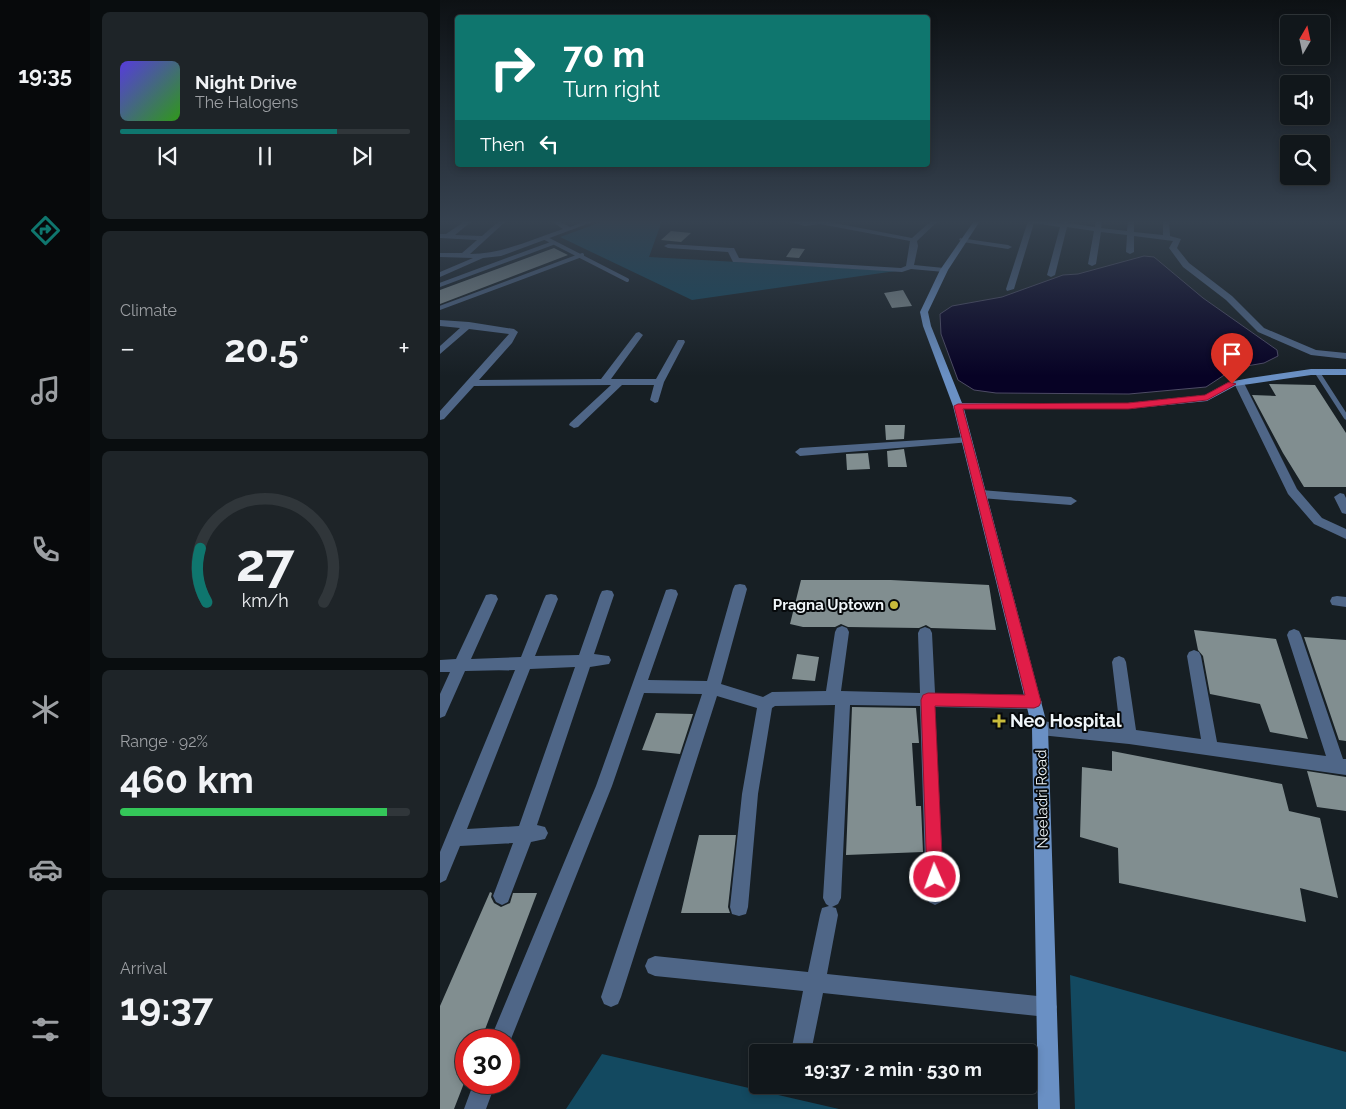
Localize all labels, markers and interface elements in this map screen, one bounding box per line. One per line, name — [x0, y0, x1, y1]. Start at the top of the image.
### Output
north arrow — [1280, 15, 1330, 65]
map controls — [1280, 15, 1330, 185]
text: 70 m — [563, 34, 645, 75]
icon: right — [480, 35, 545, 100]
text: 19:35 — [18, 62, 72, 88]
text: Night Drive — [195, 71, 297, 93]
button: sound — [1280, 75, 1330, 125]
text: Turn right — [563, 76, 660, 102]
text: The Halogens — [195, 93, 298, 112]
icon: left — [535, 130, 563, 158]
text: Then — [480, 133, 525, 155]
button: search — [1280, 135, 1330, 185]
icon: previous — [154, 142, 182, 170]
icon: pause — [251, 142, 279, 170]
icon: next — [348, 142, 376, 170]
icon: directions — [28, 213, 63, 248]
text: Climate — [120, 301, 177, 320]
text: 20.5° — [224, 326, 309, 371]
text: − — [120, 332, 135, 365]
text: + — [398, 332, 410, 365]
pin — [1211, 333, 1253, 384]
icon: arrive — [1218, 340, 1246, 368]
icon: music — [28, 373, 63, 408]
icon: phone — [28, 532, 63, 567]
text: 27 — [236, 532, 295, 593]
text: km/h — [241, 590, 289, 611]
place label: Pragna Uptown — [773, 596, 884, 614]
marker: Pragna Uptown — [888, 599, 900, 611]
icon: climate — [28, 692, 63, 727]
place label: Neo Hospital — [1010, 710, 1122, 731]
marker: Neo Hospital — [992, 714, 1006, 728]
text: Range · 92% — [120, 732, 208, 751]
street label: Neeladri Road — [1032, 749, 1052, 849]
text: 460 km — [120, 757, 254, 802]
position arrow — [908, 850, 960, 902]
icon: car — [28, 852, 63, 887]
text: Arrival — [120, 959, 167, 978]
text: 19:37 — [120, 984, 213, 1029]
icon: filters — [28, 1012, 63, 1047]
speed limit sign: 30 — [455, 1029, 520, 1094]
text: 19:37 · 2 min · 530 m — [804, 1058, 982, 1080]

